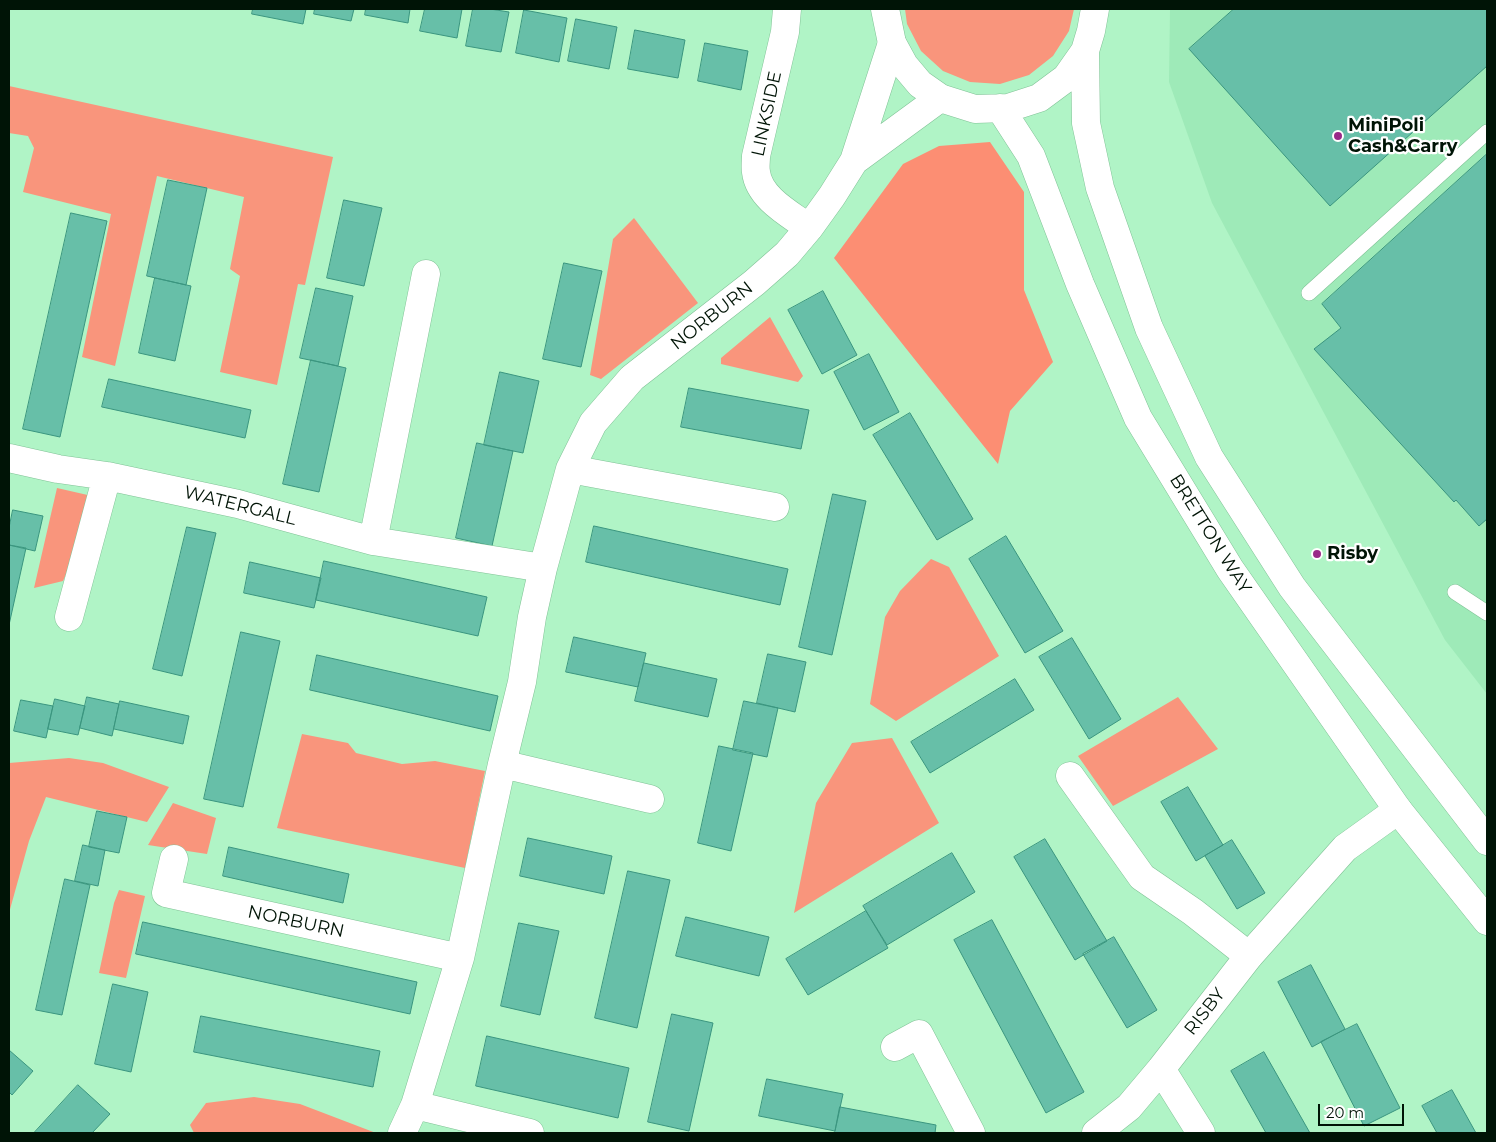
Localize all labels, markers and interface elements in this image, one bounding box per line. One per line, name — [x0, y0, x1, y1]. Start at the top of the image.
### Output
street label: LINKSIDE — [747, 69, 787, 159]
place label: MiniPoli Cash&Carry — [1348, 115, 1457, 158]
marker: MiniPoli Cash&Carry — [1332, 130, 1344, 142]
street label: NORBURN — [667, 277, 757, 355]
street label: BRETTON WAY — [1165, 470, 1255, 598]
street label: WATERGALL — [182, 482, 298, 530]
place label: Risby — [1327, 543, 1378, 565]
marker: Risby — [1311, 548, 1323, 560]
street label: NORBURN — [246, 901, 346, 943]
street label: RISBY — [1180, 984, 1230, 1040]
scale bar — [1321, 1094, 1407, 1126]
text: 20 m — [1326, 1103, 1364, 1122]

